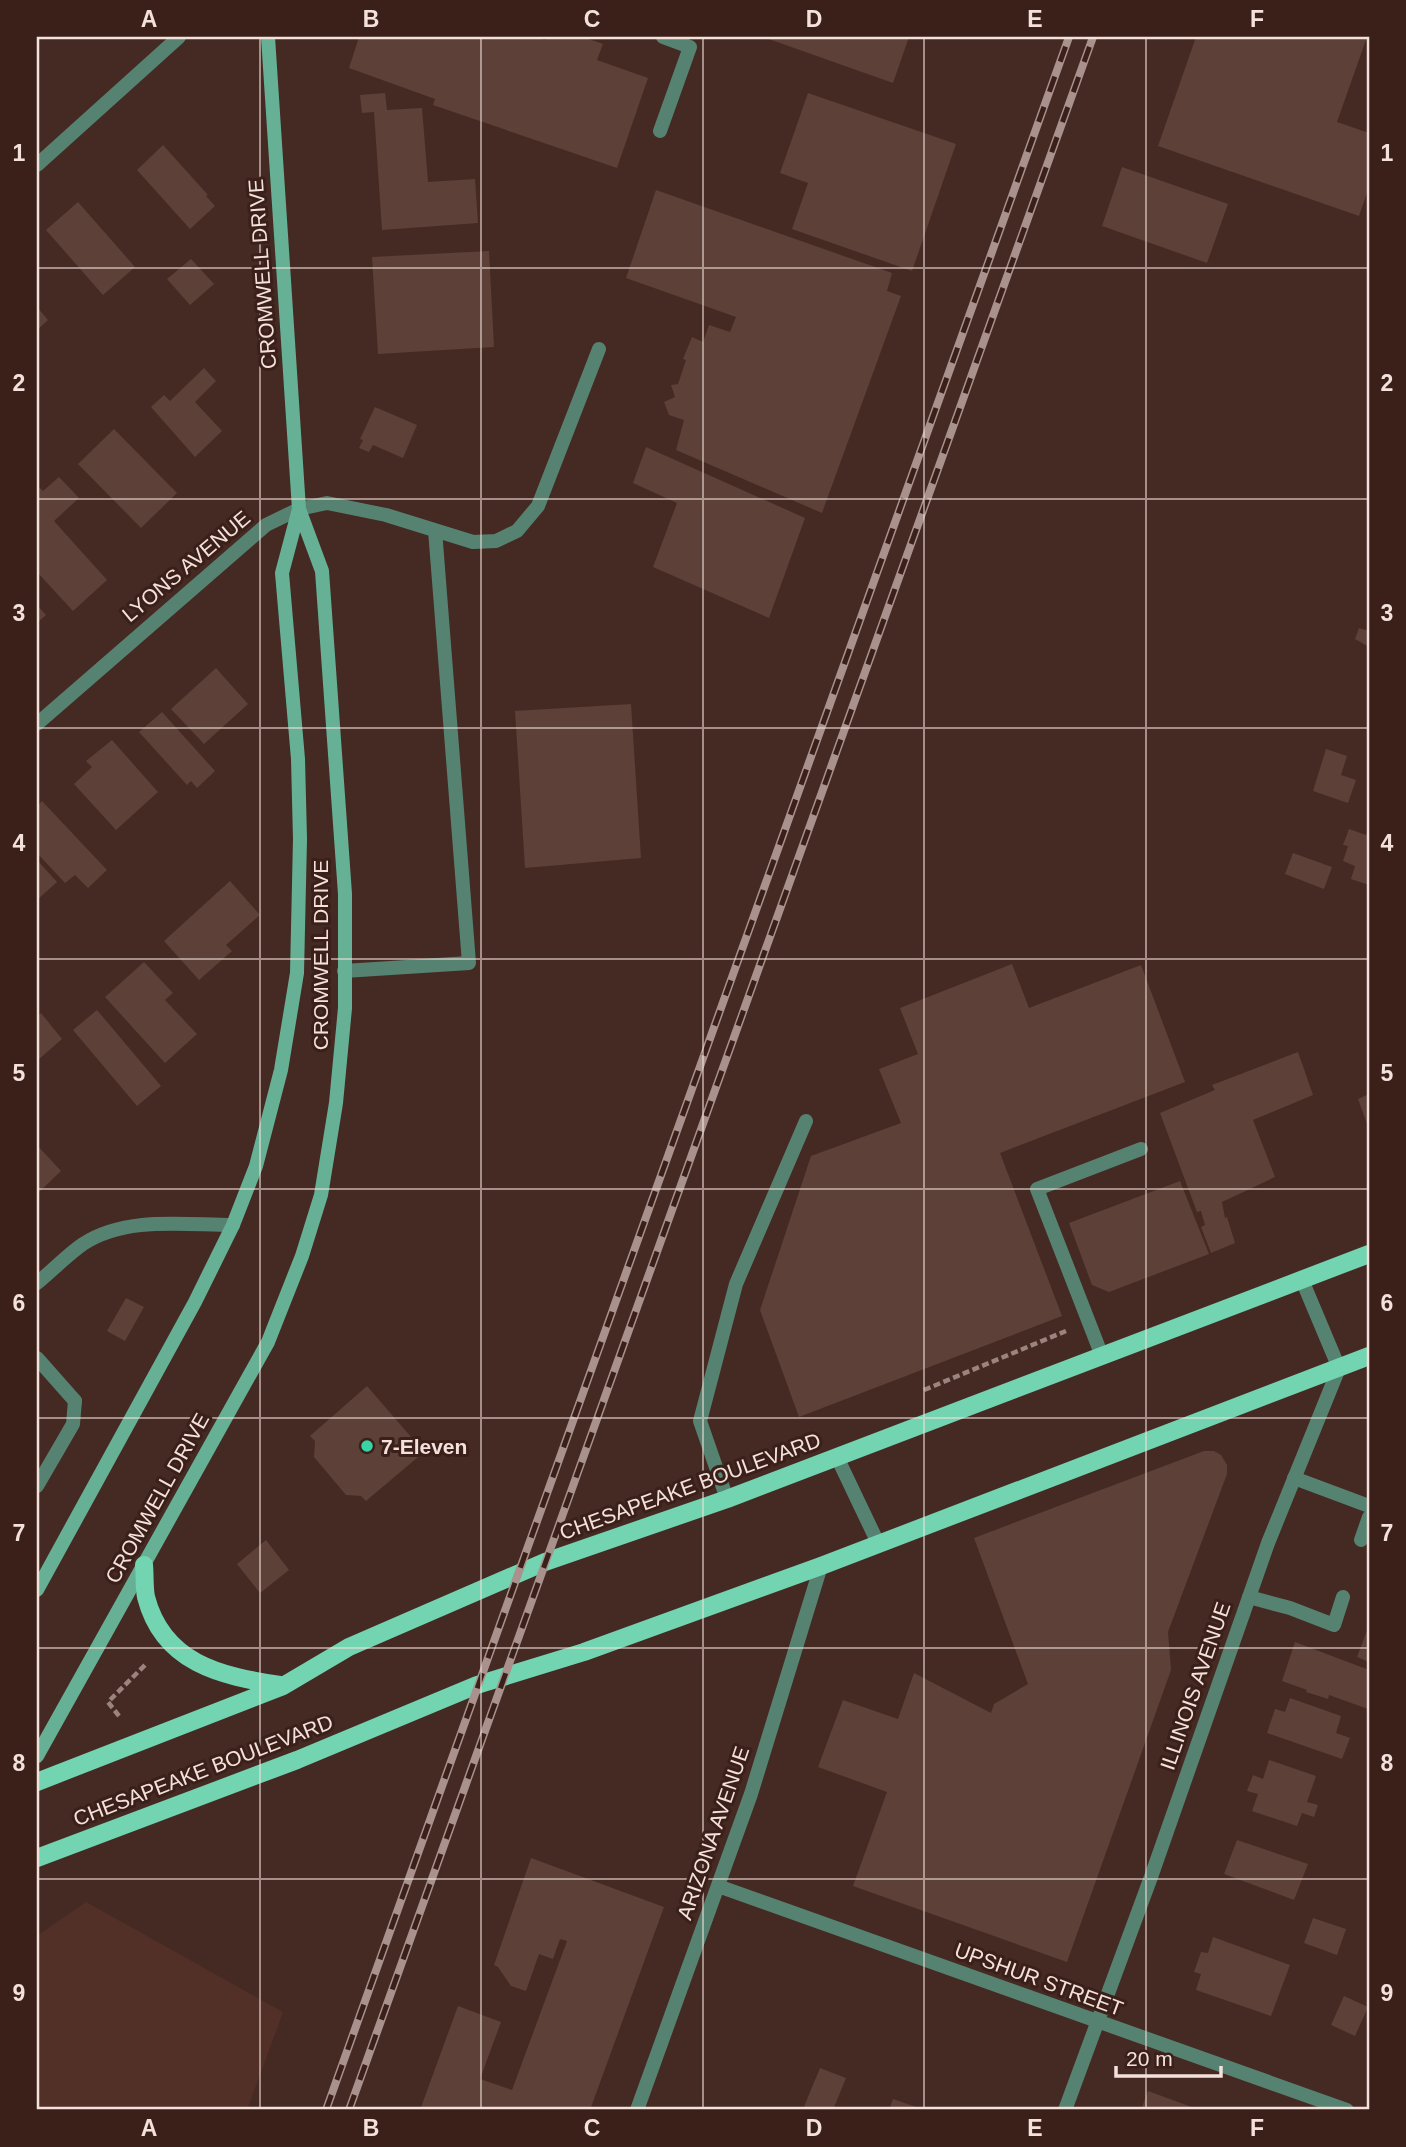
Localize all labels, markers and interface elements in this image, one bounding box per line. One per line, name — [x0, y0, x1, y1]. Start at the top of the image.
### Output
text: A — [141, 6, 157, 32]
text: B — [363, 6, 379, 32]
text: C — [584, 6, 600, 32]
text: D — [806, 6, 822, 32]
text: E — [1027, 6, 1043, 32]
text: F — [1250, 6, 1264, 32]
text: 1 — [13, 140, 26, 166]
text: 1 — [1381, 140, 1394, 166]
street label: CROMWELL DRIVE — [244, 178, 280, 370]
text: 2 — [13, 370, 25, 396]
text: 2 — [1381, 370, 1393, 396]
street label: LYONS AVENUE — [118, 506, 254, 626]
text: 3 — [13, 600, 25, 626]
text: 3 — [1381, 600, 1393, 626]
text: 4 — [13, 830, 26, 856]
text: 4 — [1381, 830, 1394, 856]
street label: CROMWELL DRIVE — [309, 860, 332, 1050]
text: 5 — [13, 1060, 26, 1086]
text: 5 — [1381, 1060, 1394, 1086]
text: 6 — [13, 1290, 25, 1316]
text: 6 — [1381, 1290, 1393, 1316]
street label: CROMWELL DRIVE — [101, 1409, 213, 1587]
street label: CHESAPEAKE BOULEVARD — [556, 1428, 824, 1544]
place label: 7-Eleven — [381, 1435, 467, 1458]
marker: 7-Eleven — [359, 1438, 375, 1454]
text: 7 — [13, 1520, 25, 1546]
text: 7 — [1381, 1520, 1393, 1546]
street label: ILLINOIS AVENUE — [1155, 1599, 1235, 1773]
street label: CHESAPEAKE BOULEVARD — [70, 1710, 336, 1830]
street label: ARIZONA AVENUE — [673, 1743, 753, 1923]
text: 8 — [13, 1750, 26, 1776]
text: 8 — [1381, 1750, 1394, 1776]
street label: UPSHUR STREET — [952, 1938, 1126, 2020]
text: 9 — [13, 1980, 25, 2006]
text: 9 — [1381, 1980, 1393, 2006]
scale bar — [1116, 2035, 1220, 2079]
text: 20 m — [1126, 2047, 1173, 2070]
text: A — [141, 2115, 157, 2141]
text: B — [363, 2115, 379, 2141]
text: C — [584, 2115, 600, 2141]
text: D — [806, 2115, 822, 2141]
text: E — [1027, 2115, 1043, 2141]
text: F — [1250, 2115, 1264, 2141]

